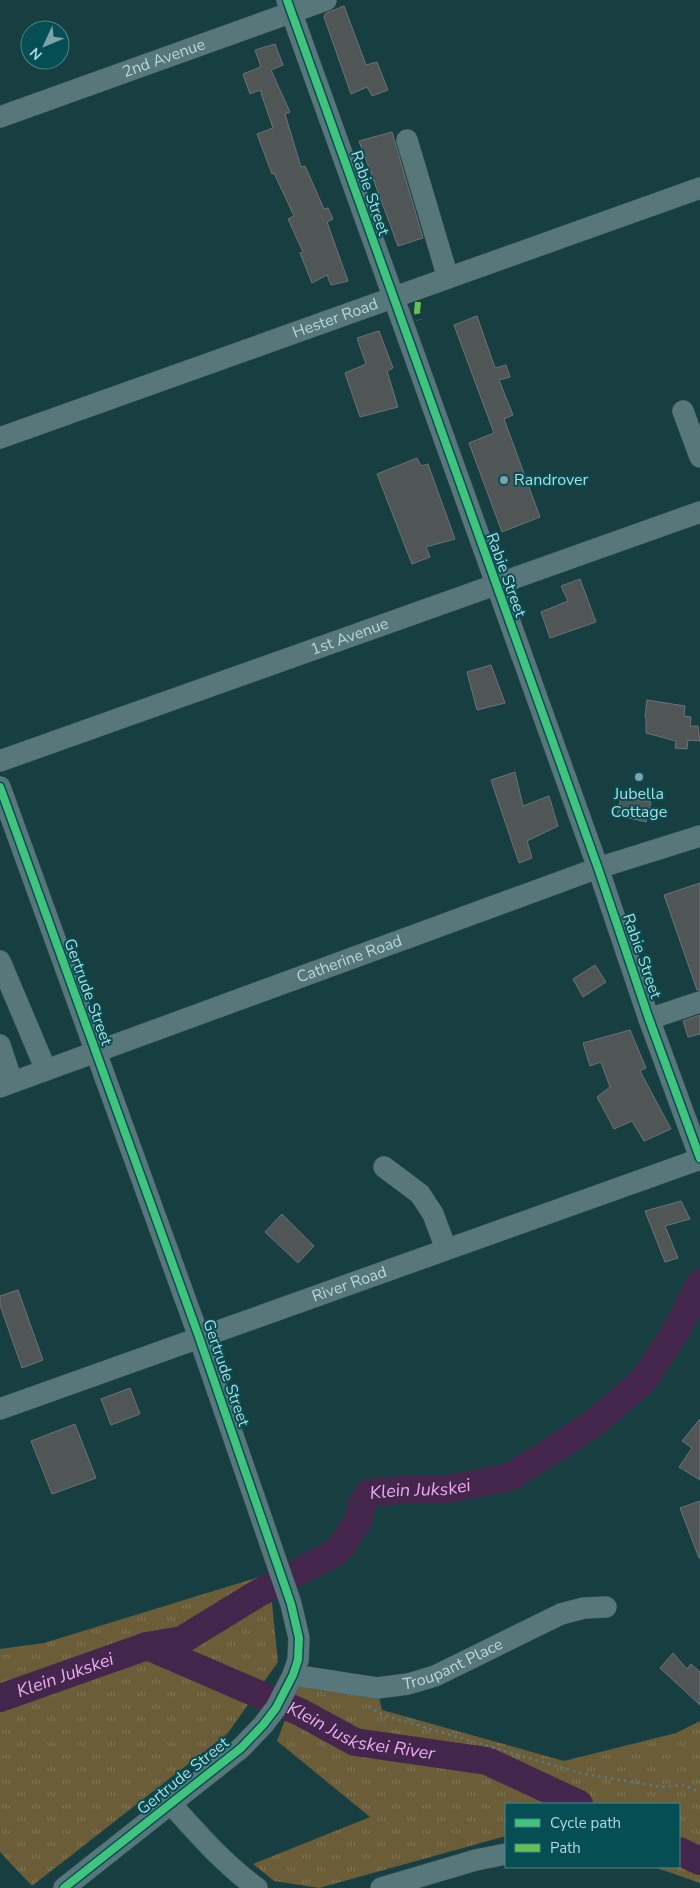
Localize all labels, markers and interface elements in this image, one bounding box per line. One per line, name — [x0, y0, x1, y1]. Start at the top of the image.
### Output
north arrow — [20, 20, 70, 70]
street label: 2nd Avenue — [119, 33, 208, 83]
text: N — [26, 43, 46, 64]
street label: Rabie Street — [345, 148, 395, 239]
street label: Hester Road — [289, 293, 381, 344]
place label: Randrover — [514, 469, 589, 491]
marker: Randrover — [498, 474, 510, 486]
street label: Rabie Street — [481, 530, 532, 621]
street label: 1st Avenue — [307, 613, 392, 661]
marker: Jubella Cottage — [633, 771, 645, 783]
place label: Jubella Cottage — [611, 783, 667, 823]
street label: Rabie Street — [617, 911, 667, 1002]
street label: Catherine Road — [294, 930, 405, 988]
street label: Gertrude Street — [58, 936, 118, 1049]
street label: River Road — [309, 1261, 390, 1308]
street label: Gertrude Street — [197, 1316, 255, 1430]
water label: Klein Jukskei — [369, 1473, 473, 1505]
street label: Troupant Place — [402, 1633, 507, 1696]
water label: Klein Jukskei — [13, 1647, 118, 1703]
water label: Klein Juskskei River — [284, 1696, 437, 1765]
street label: Gertrude Street — [132, 1732, 234, 1820]
legend — [505, 1803, 680, 1868]
text: Cycle path — [550, 1813, 621, 1833]
text: Path — [550, 1838, 581, 1858]

